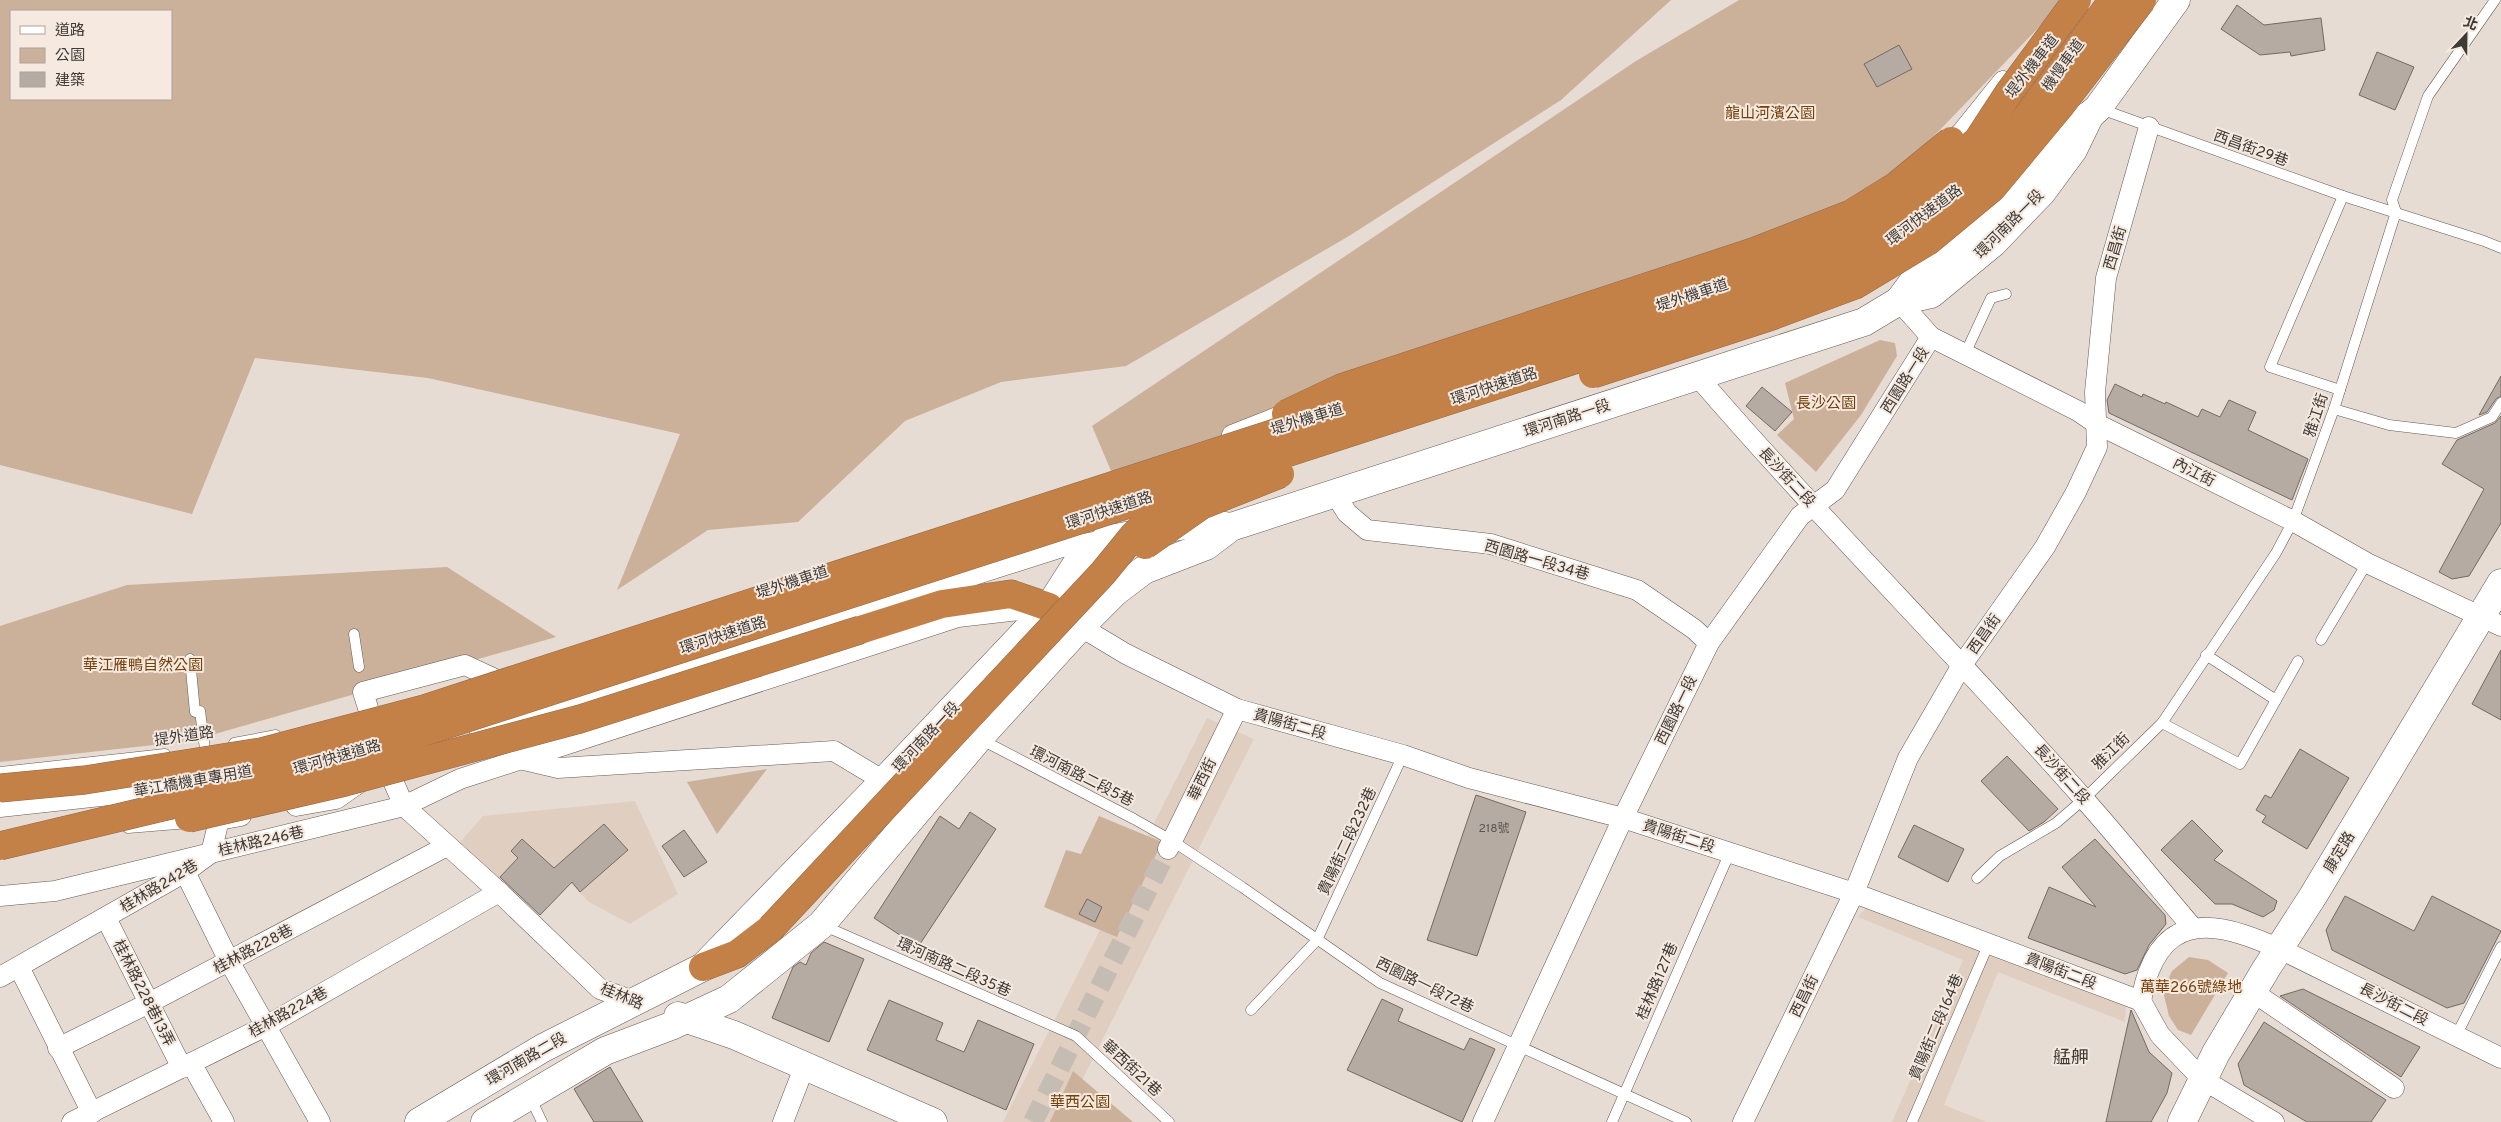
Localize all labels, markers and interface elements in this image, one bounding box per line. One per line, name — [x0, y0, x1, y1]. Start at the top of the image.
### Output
legend — [10, 10, 172, 100]
north arrow — [2441, 10, 2491, 60]
text: 北 — [2461, 14, 2480, 35]
text: 道路 — [55, 22, 85, 41]
street label: 堤外機車道 — [2003, 32, 2064, 102]
street label: 機慢車道 — [2039, 36, 2090, 96]
text: 公園 — [55, 47, 85, 66]
text: 建築 — [55, 72, 85, 91]
park label: 龍山河濱公園 — [1725, 104, 1815, 124]
street label: 西昌街29巷 — [2211, 127, 2290, 172]
street label: 環河快速道路 — [1883, 181, 1967, 251]
street label: 環河南路一段 — [1972, 187, 2049, 264]
street label: 西昌街 — [2101, 224, 2132, 273]
street label: 堤外機車道 — [1654, 276, 1731, 317]
street label: 西園路一段 — [1878, 344, 1934, 418]
street label: 環河快速道路 — [1448, 364, 1540, 410]
street label: 雅江街 — [2301, 391, 2333, 440]
park label: 長沙公園 — [1796, 395, 1856, 414]
street label: 環河南路一段 — [1522, 396, 1613, 442]
street label: 堤外機車道 — [1269, 400, 1346, 440]
street label: 長沙街二段 — [1753, 444, 1818, 512]
street label: 內江街 — [2169, 455, 2218, 492]
street label: 環河快速道路 — [1063, 488, 1155, 534]
street label: 西園路一段34巷 — [1482, 537, 1591, 586]
street label: 堤外機車道 — [754, 563, 831, 604]
street label: 西昌街 — [1965, 611, 2006, 659]
street label: 環河快速道路 — [677, 613, 769, 659]
park label: 華江雁鴨自然公園 — [83, 656, 203, 676]
street label: 西園路一段 — [1652, 673, 1702, 749]
street label: 環河南路一段 — [889, 699, 965, 777]
street label: 貴陽街二段 — [1251, 706, 1328, 745]
street label: 提外道路 — [153, 724, 215, 751]
street label: 雅江街 — [2089, 730, 2135, 775]
street label: 環河快速道路 — [291, 736, 383, 780]
street label: 長沙街二段 — [2029, 741, 2093, 809]
street label: 環河南路二段5巷 — [1026, 743, 1137, 812]
street label: 華西街 — [1185, 755, 1222, 804]
street label: 華江橋機車專用道 — [133, 763, 254, 802]
street label: 貴陽街二段232巷 — [1315, 785, 1382, 899]
street label: 貴陽街二段 — [1640, 817, 1717, 858]
house number: 218號 — [1478, 821, 1510, 837]
street label: 桂林路246巷 — [217, 823, 306, 862]
street label: 康定路 — [2321, 829, 2360, 877]
street label: 桂林路242巷 — [117, 857, 202, 918]
street label: 桂林路228巷 — [211, 921, 297, 979]
street label: 環河南路二段35巷 — [893, 935, 1014, 1002]
street label: 桂林路228巷13弄 — [108, 937, 178, 1050]
street label: 桂林路127巷 — [1634, 940, 1683, 1023]
street label: 貴陽街二段 — [2022, 950, 2099, 995]
street label: 西園路一段72巷 — [1372, 954, 1477, 1018]
street label: 貴陽街二段164巷 — [1906, 971, 1968, 1084]
street label: 西昌街 — [1787, 972, 1824, 1021]
park label: 萬華266號綠地 — [2140, 979, 2242, 998]
street label: 桂林路 — [597, 980, 646, 1015]
street label: 長沙街二段 — [2356, 980, 2431, 1031]
street label: 桂林路224巷 — [246, 984, 332, 1043]
street label: 環河南路二段 — [483, 1030, 570, 1091]
street label: 華西街21巷 — [1097, 1037, 1165, 1102]
district label: 艋舺 — [2053, 1047, 2089, 1070]
park label: 華西公園 — [1050, 1094, 1110, 1113]

